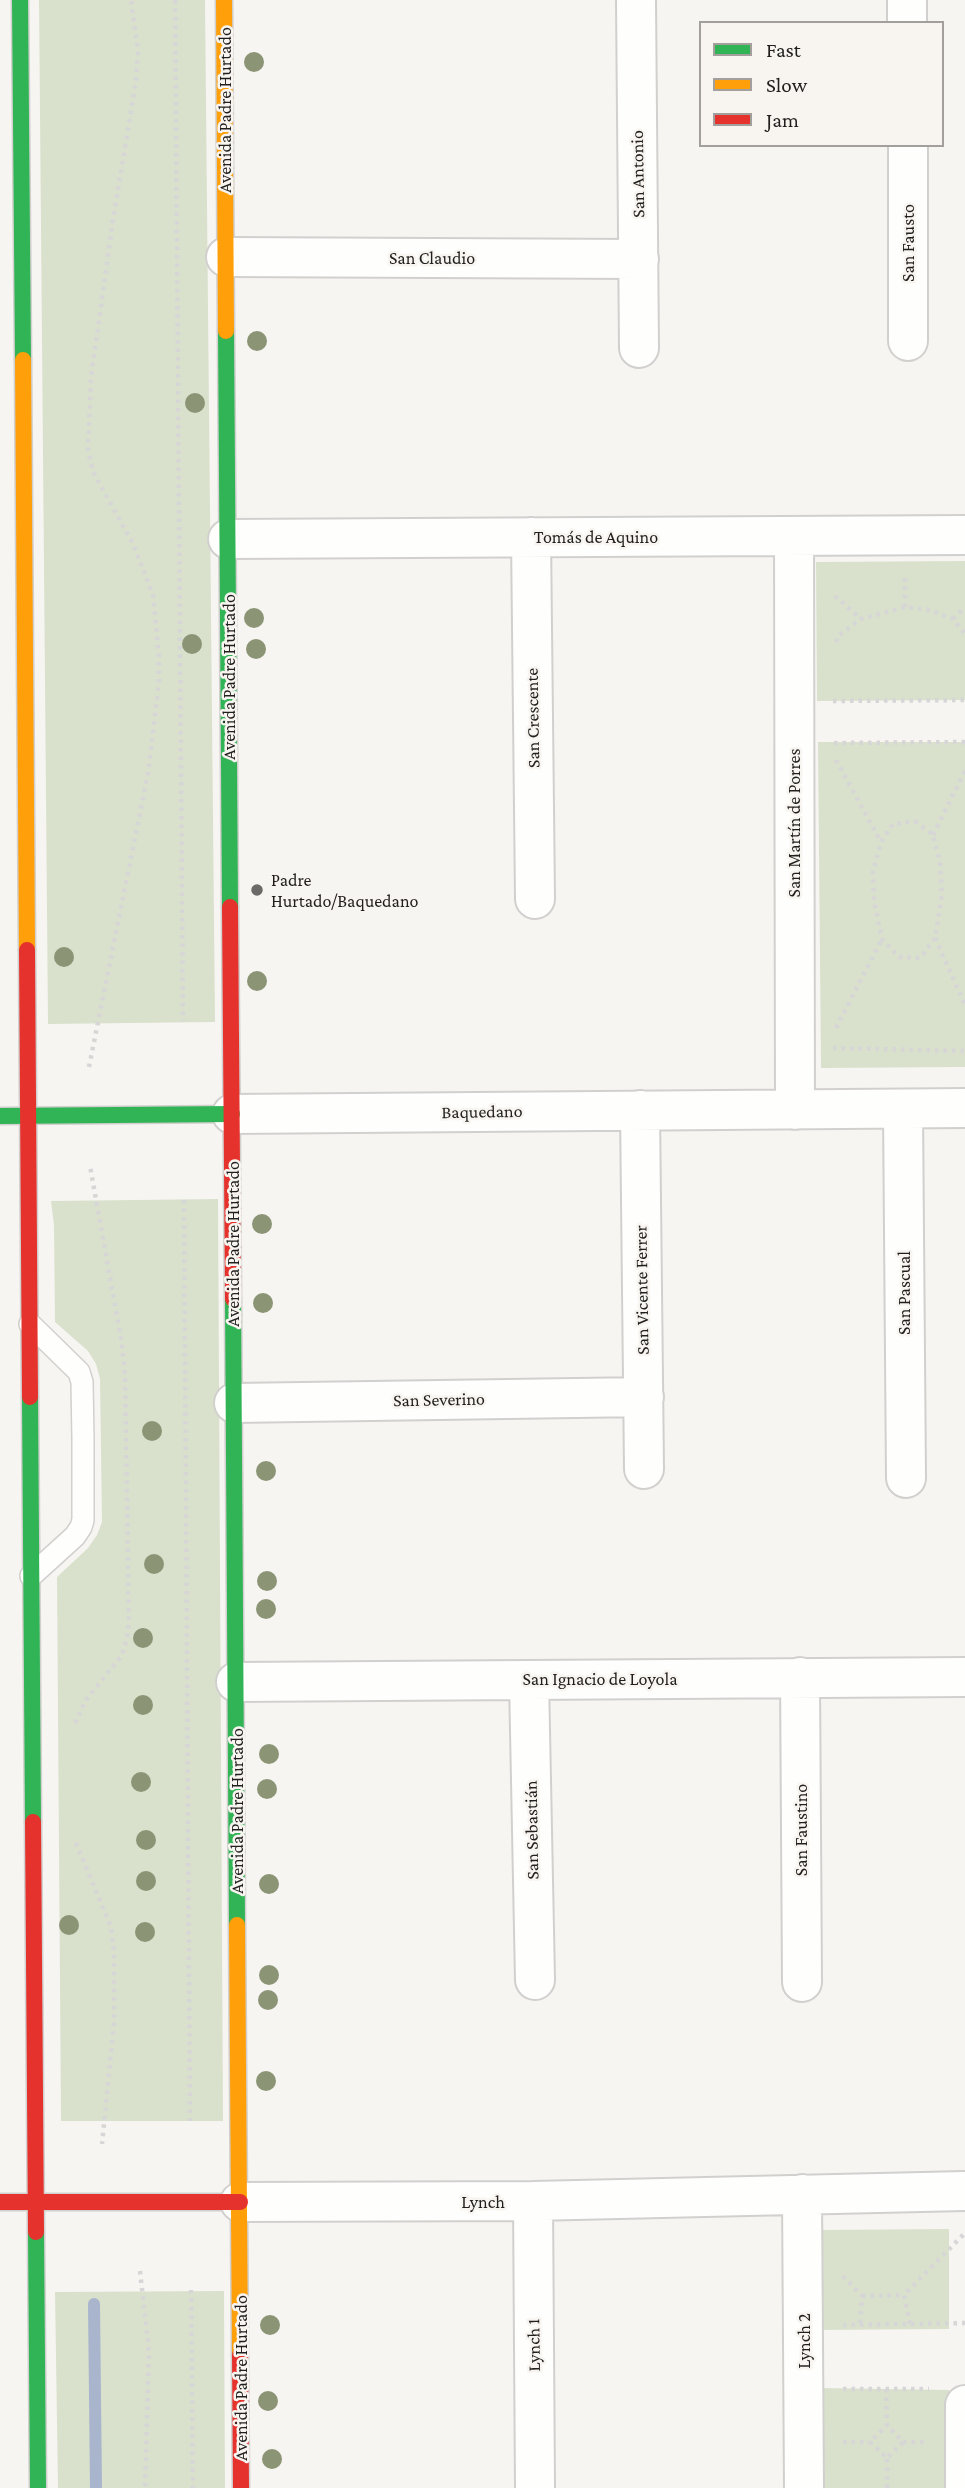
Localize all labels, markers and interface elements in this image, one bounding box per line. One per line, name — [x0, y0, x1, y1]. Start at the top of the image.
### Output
legend — [699, 21, 944, 147]
street label: Avenida Padre Hurtado — [214, 27, 236, 193]
text: Fast — [766, 38, 801, 62]
text: Slow — [766, 73, 807, 97]
text: Jam — [766, 108, 799, 132]
street label: San Antonio — [626, 130, 650, 218]
street label: San Fausto — [897, 204, 919, 282]
street label: San Claudio — [389, 247, 475, 269]
street label: Tomás de Aquino — [534, 526, 658, 548]
street label: Avenida Padre Hurtado — [218, 594, 240, 760]
street label: San Crescente — [521, 668, 545, 768]
street label: San Martín de Porres — [783, 749, 805, 897]
place label: Padre Hurtado/Baquedano — [271, 869, 419, 912]
marker: Padre Hurtado/Baquedano — [249, 882, 265, 898]
street label: Baquedano — [441, 1100, 523, 1124]
street label: Avenida Padre Hurtado — [222, 1161, 244, 1327]
street label: San Vicente Ferrer — [630, 1225, 654, 1355]
street label: San Pascual — [893, 1251, 915, 1335]
street label: San Severino — [393, 1388, 485, 1412]
street label: San Ignacio de Loyola — [522, 1668, 678, 1690]
street label: Avenida Padre Hurtado — [226, 1728, 248, 1894]
street label: San Sebastián — [520, 1780, 544, 1880]
street label: San Faustino — [790, 1784, 812, 1876]
street label: Lynch — [461, 2191, 505, 2213]
street label: Avenida Padre Hurtado — [230, 2295, 252, 2461]
street label: Lynch 2 — [793, 2313, 815, 2369]
street label: Lynch 1 — [523, 2318, 545, 2372]

